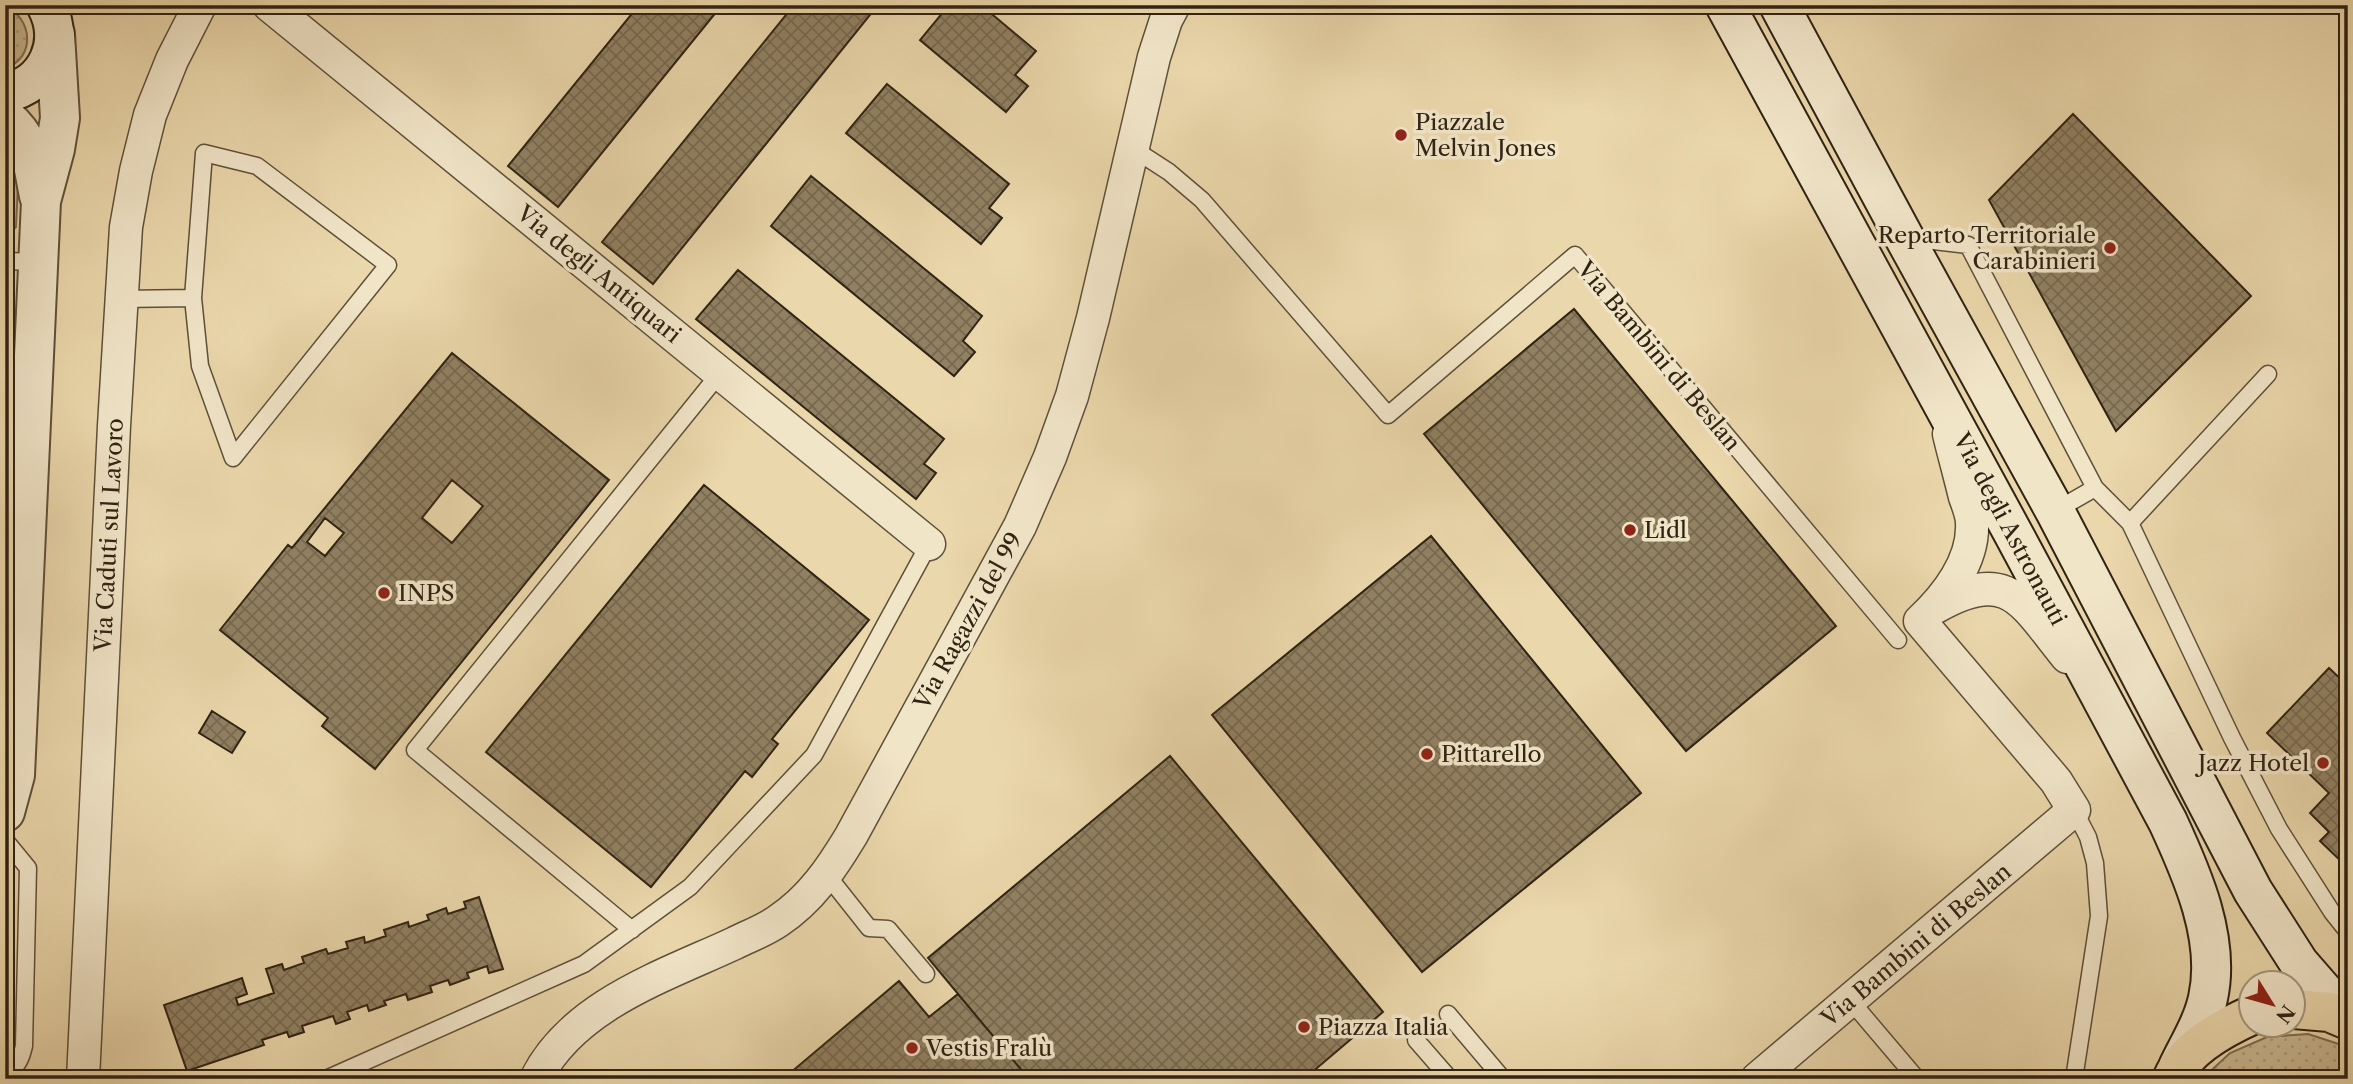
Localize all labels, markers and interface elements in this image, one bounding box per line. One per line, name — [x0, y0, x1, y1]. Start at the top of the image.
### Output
place label: Piazzale Melvin Jones — [1415, 108, 1556, 162]
marker: Piazzale Melvin Jones — [1393, 127, 1409, 143]
street label: Via degli Antiquari — [511, 199, 687, 349]
place label: Reparto Territoriale Carabinieri — [1878, 221, 2096, 275]
marker: Reparto Territoriale Carabinieri — [2102, 240, 2118, 256]
street label: Via Bambini di Beslan — [1571, 255, 1747, 457]
street label: Via Caduti sul Lavoro — [89, 417, 129, 654]
street label: Via degli Astronauti — [1947, 427, 2073, 630]
place label: Lidl — [1644, 516, 1687, 544]
marker: Lidl — [1622, 522, 1638, 538]
street label: Via Ragazzi del 99 — [907, 527, 1028, 715]
place label: INPS — [398, 579, 455, 607]
marker: INPS — [376, 585, 392, 601]
place label: Pittarello — [1441, 740, 1542, 768]
marker: Pittarello — [1419, 746, 1435, 762]
place label: Jazz Hotel — [2195, 749, 2309, 777]
marker: Jazz Hotel — [2315, 755, 2331, 771]
street label: Via Bambini di Beslan — [1815, 857, 2017, 1033]
north arrow — [2238, 968, 2308, 1038]
text: N — [2271, 1000, 2299, 1027]
place label: Piazza Italia — [1318, 1013, 1449, 1041]
marker: Piazza Italia — [1296, 1019, 1312, 1035]
place label: Vestis Fralù — [925, 1034, 1052, 1062]
marker: Vestis Fralù — [904, 1040, 920, 1056]

